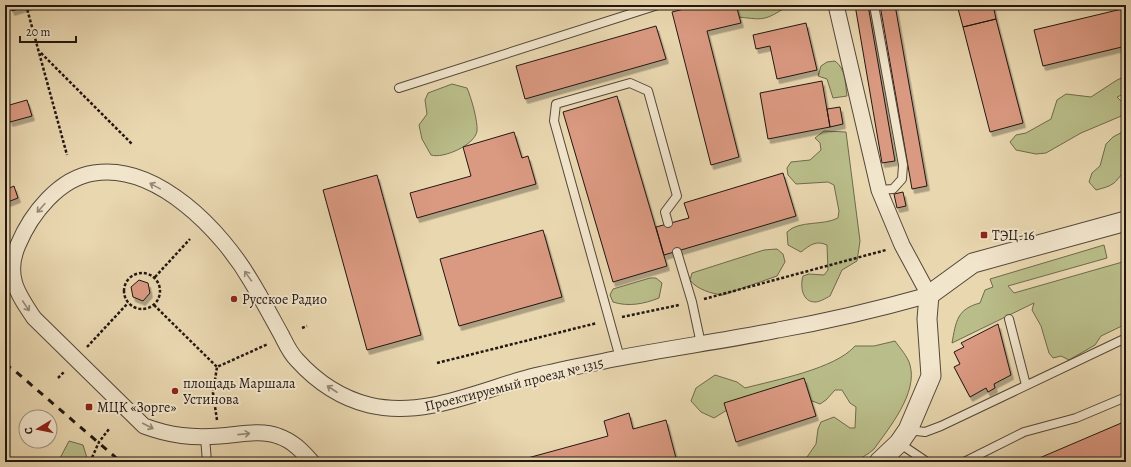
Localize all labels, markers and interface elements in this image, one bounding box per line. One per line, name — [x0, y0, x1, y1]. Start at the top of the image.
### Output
scale bar — [20, 18, 76, 44]
text: 20 m — [26, 24, 50, 40]
one-way arrow — [150, 182, 162, 190]
one-way arrow — [36, 203, 45, 214]
place label: ТЭЦ-16 — [992, 226, 1035, 245]
marker: ТЭЦ-16 — [979, 230, 989, 240]
one-way arrow — [244, 270, 252, 281]
place label: Русское Радио — [242, 290, 327, 309]
marker: Русское Радио — [229, 294, 239, 304]
one-way arrow — [22, 300, 30, 311]
street label: Проектируемый проезд № 1315 — [423, 353, 606, 416]
place label: площадь Маршала Устинова — [183, 374, 296, 409]
one-way arrow — [326, 385, 338, 393]
marker: площадь Маршала Устинова — [170, 386, 180, 396]
place label: МЦК «Зорге» — [97, 398, 176, 417]
marker: МЦК «Зорге» — [84, 402, 94, 412]
north arrow — [18, 409, 58, 449]
one-way arrow — [142, 423, 154, 430]
text: С — [21, 426, 37, 435]
one-way arrow — [237, 430, 250, 437]

